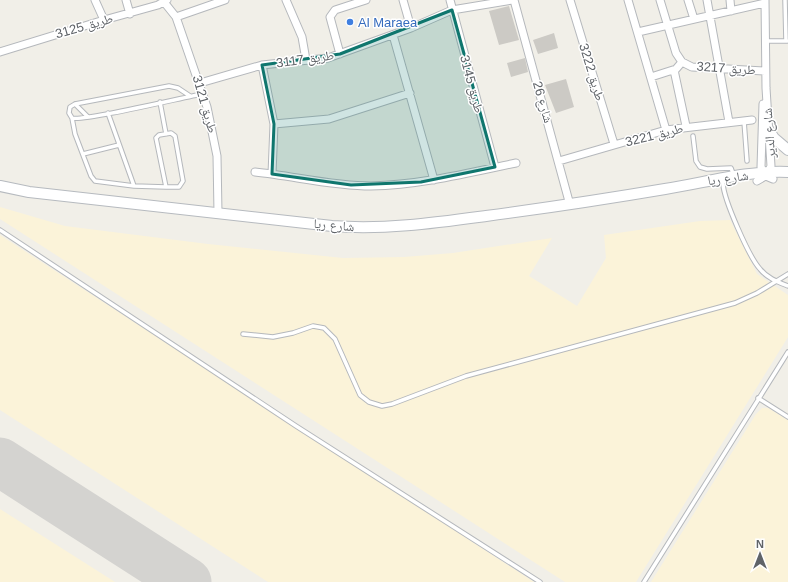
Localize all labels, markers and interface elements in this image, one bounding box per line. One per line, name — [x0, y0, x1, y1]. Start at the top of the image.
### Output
street label: طريق 3125 — [53, 11, 115, 42]
place label: Al Maraea — [358, 15, 418, 30]
marker: Al Maraea — [345, 17, 355, 27]
street label: طريق 3222 — [575, 42, 608, 103]
street label: طريق 3117 — [275, 48, 335, 71]
street label: طريق 3145 — [456, 53, 487, 115]
street label: طريق 3217 — [696, 58, 756, 79]
street label: طريق 3121 — [189, 73, 220, 135]
street label: شارع 26 — [528, 79, 556, 125]
street label: شارع الدير — [760, 107, 780, 159]
street label: طريق 3221 — [623, 121, 685, 150]
street label: شارع ريا — [707, 168, 750, 190]
street label: شارع ريا — [313, 216, 355, 236]
north arrow — [740, 534, 780, 574]
text: N — [756, 538, 764, 550]

